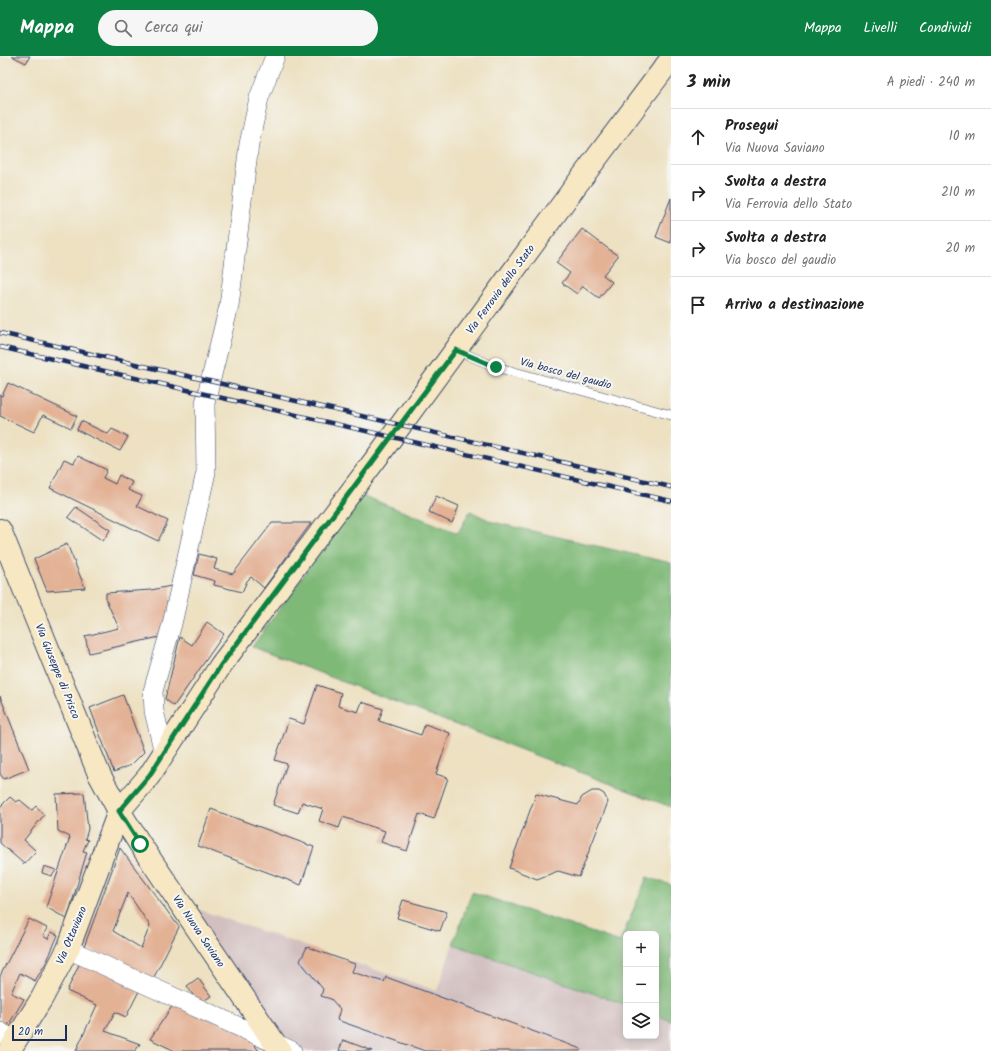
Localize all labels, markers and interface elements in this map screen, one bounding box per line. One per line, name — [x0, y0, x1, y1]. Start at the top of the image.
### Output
search box — [98, 10, 378, 46]
text: Mappa — [20, 13, 74, 43]
text: Cerca qui — [144, 16, 203, 40]
icon: search — [112, 17, 134, 39]
text: Mappa — [804, 17, 842, 39]
text: Livelli — [864, 17, 897, 39]
text: Condividi — [919, 17, 971, 39]
text: 3 min — [687, 69, 731, 96]
text: A piedi · 240 m — [887, 72, 975, 93]
text: Prosegui — [725, 114, 778, 138]
icon: ahead — [687, 126, 709, 148]
text: 10 m — [949, 126, 975, 147]
text: Via Nuova Saviano — [725, 138, 825, 159]
text: Svolta a destra — [725, 170, 826, 194]
icon: right — [687, 182, 709, 204]
text: 210 m — [941, 182, 975, 203]
text: Via Ferrovia dello Stato — [725, 194, 852, 215]
text: Svolta a destra — [725, 226, 826, 250]
icon: right — [687, 238, 709, 260]
text: 20 m — [945, 238, 975, 259]
street label: Via Ferrovia dello Stato — [462, 241, 540, 338]
text: Via bosco del gaudio — [725, 250, 836, 271]
text: Arrivo a destinazione — [725, 293, 864, 317]
icon: arrive — [687, 294, 709, 316]
street label: Via bosco del gaudio — [518, 353, 614, 395]
route end — [487, 358, 505, 376]
street label: Via Giuseppe di Prisco — [30, 621, 84, 722]
route start — [131, 835, 149, 853]
street label: Via Nuova Saviano — [167, 892, 229, 972]
street label: Via Ottaviano — [52, 903, 92, 967]
map controls — [623, 931, 659, 1039]
button: + — [623, 931, 659, 967]
button: − — [623, 967, 659, 1003]
button: layers — [623, 1003, 659, 1039]
scale bar — [12, 1023, 67, 1042]
text: 20 m — [18, 1023, 43, 1041]

